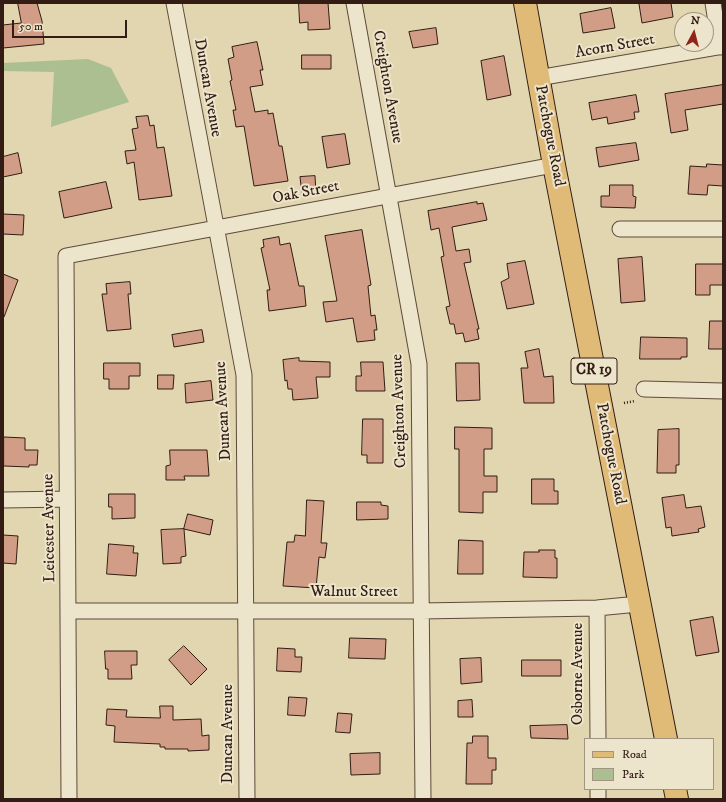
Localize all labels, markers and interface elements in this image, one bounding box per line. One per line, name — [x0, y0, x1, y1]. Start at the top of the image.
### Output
scale bar — [14, 12, 129, 38]
north arrow — [674, 12, 714, 52]
text: N — [690, 14, 701, 29]
text: 50 m — [19, 19, 43, 34]
street label: Creighton Avenue — [368, 29, 406, 145]
street label: Acorn Street — [574, 31, 656, 63]
street label: Duncan Avenue — [189, 37, 225, 139]
street label: Patchogue Road — [530, 84, 568, 188]
street label: Oak Street — [271, 177, 341, 209]
street label: Creighton Avenue — [388, 354, 412, 468]
road number: CR 19 — [571, 358, 617, 384]
street label: Duncan Avenue — [212, 361, 236, 461]
street label: Patchogue Road — [591, 402, 629, 506]
street label: Leicester Avenue — [39, 474, 61, 582]
street label: Walnut Street — [310, 583, 398, 603]
street label: Osborne Avenue — [569, 623, 589, 725]
street label: Duncan Avenue — [219, 684, 239, 784]
legend — [584, 738, 714, 790]
text: Road — [622, 747, 647, 762]
text: Park — [622, 767, 644, 782]

